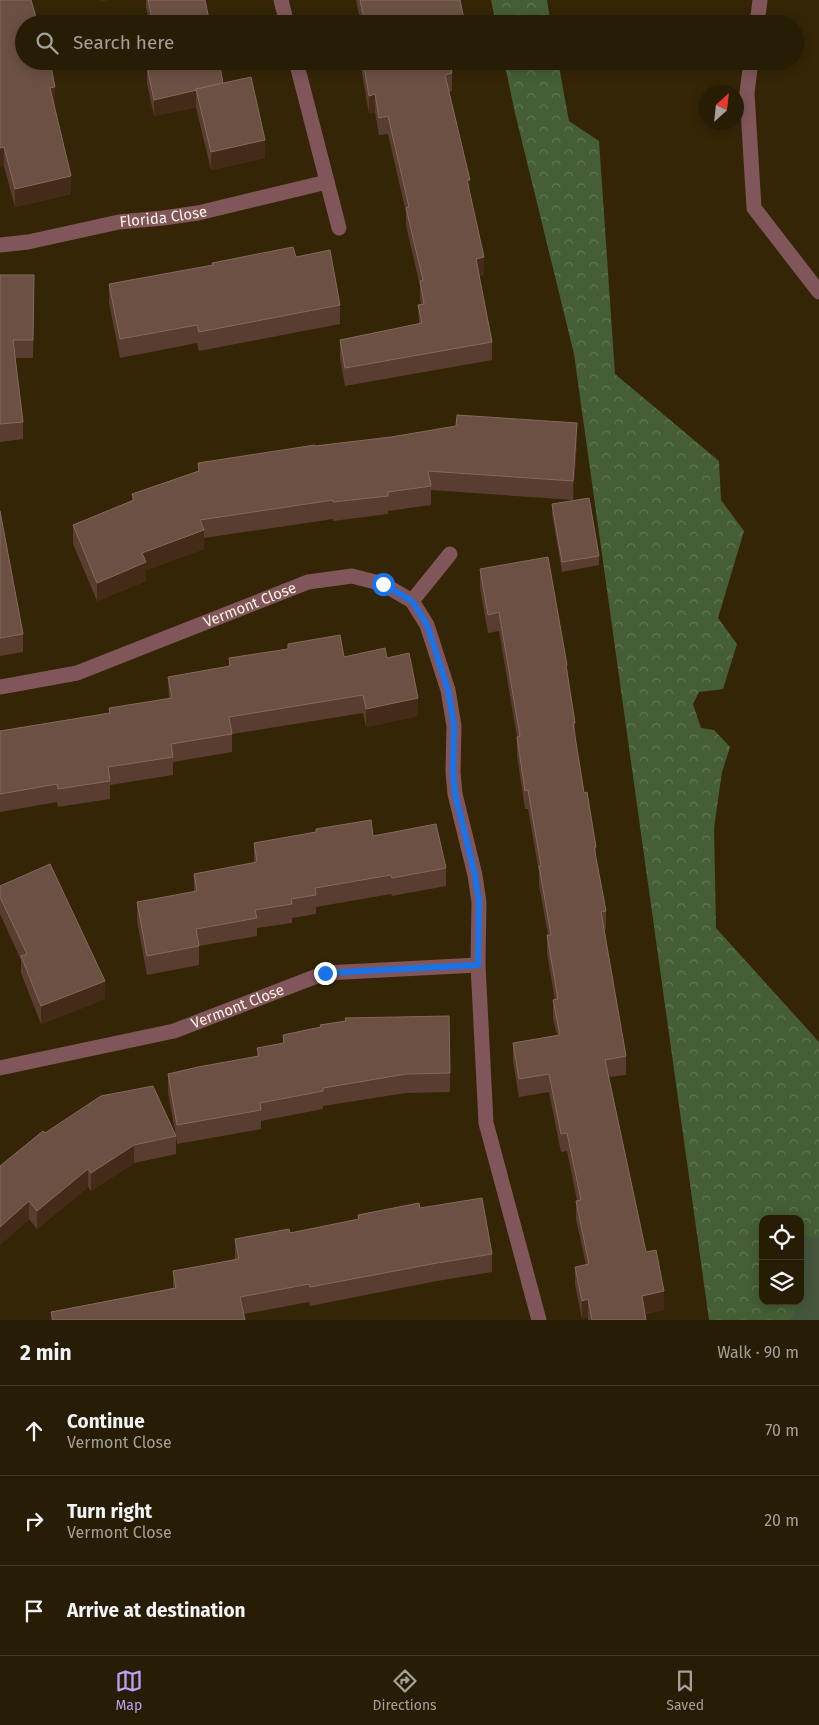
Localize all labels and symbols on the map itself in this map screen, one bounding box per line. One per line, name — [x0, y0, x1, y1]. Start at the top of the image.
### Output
north arrow — [699, 85, 744, 130]
street label: Florida Close — [119, 202, 209, 231]
route start — [372, 573, 395, 596]
street label: Vermont Close — [201, 579, 299, 631]
route end — [314, 962, 337, 985]
street label: Vermont Close — [188, 981, 287, 1033]

